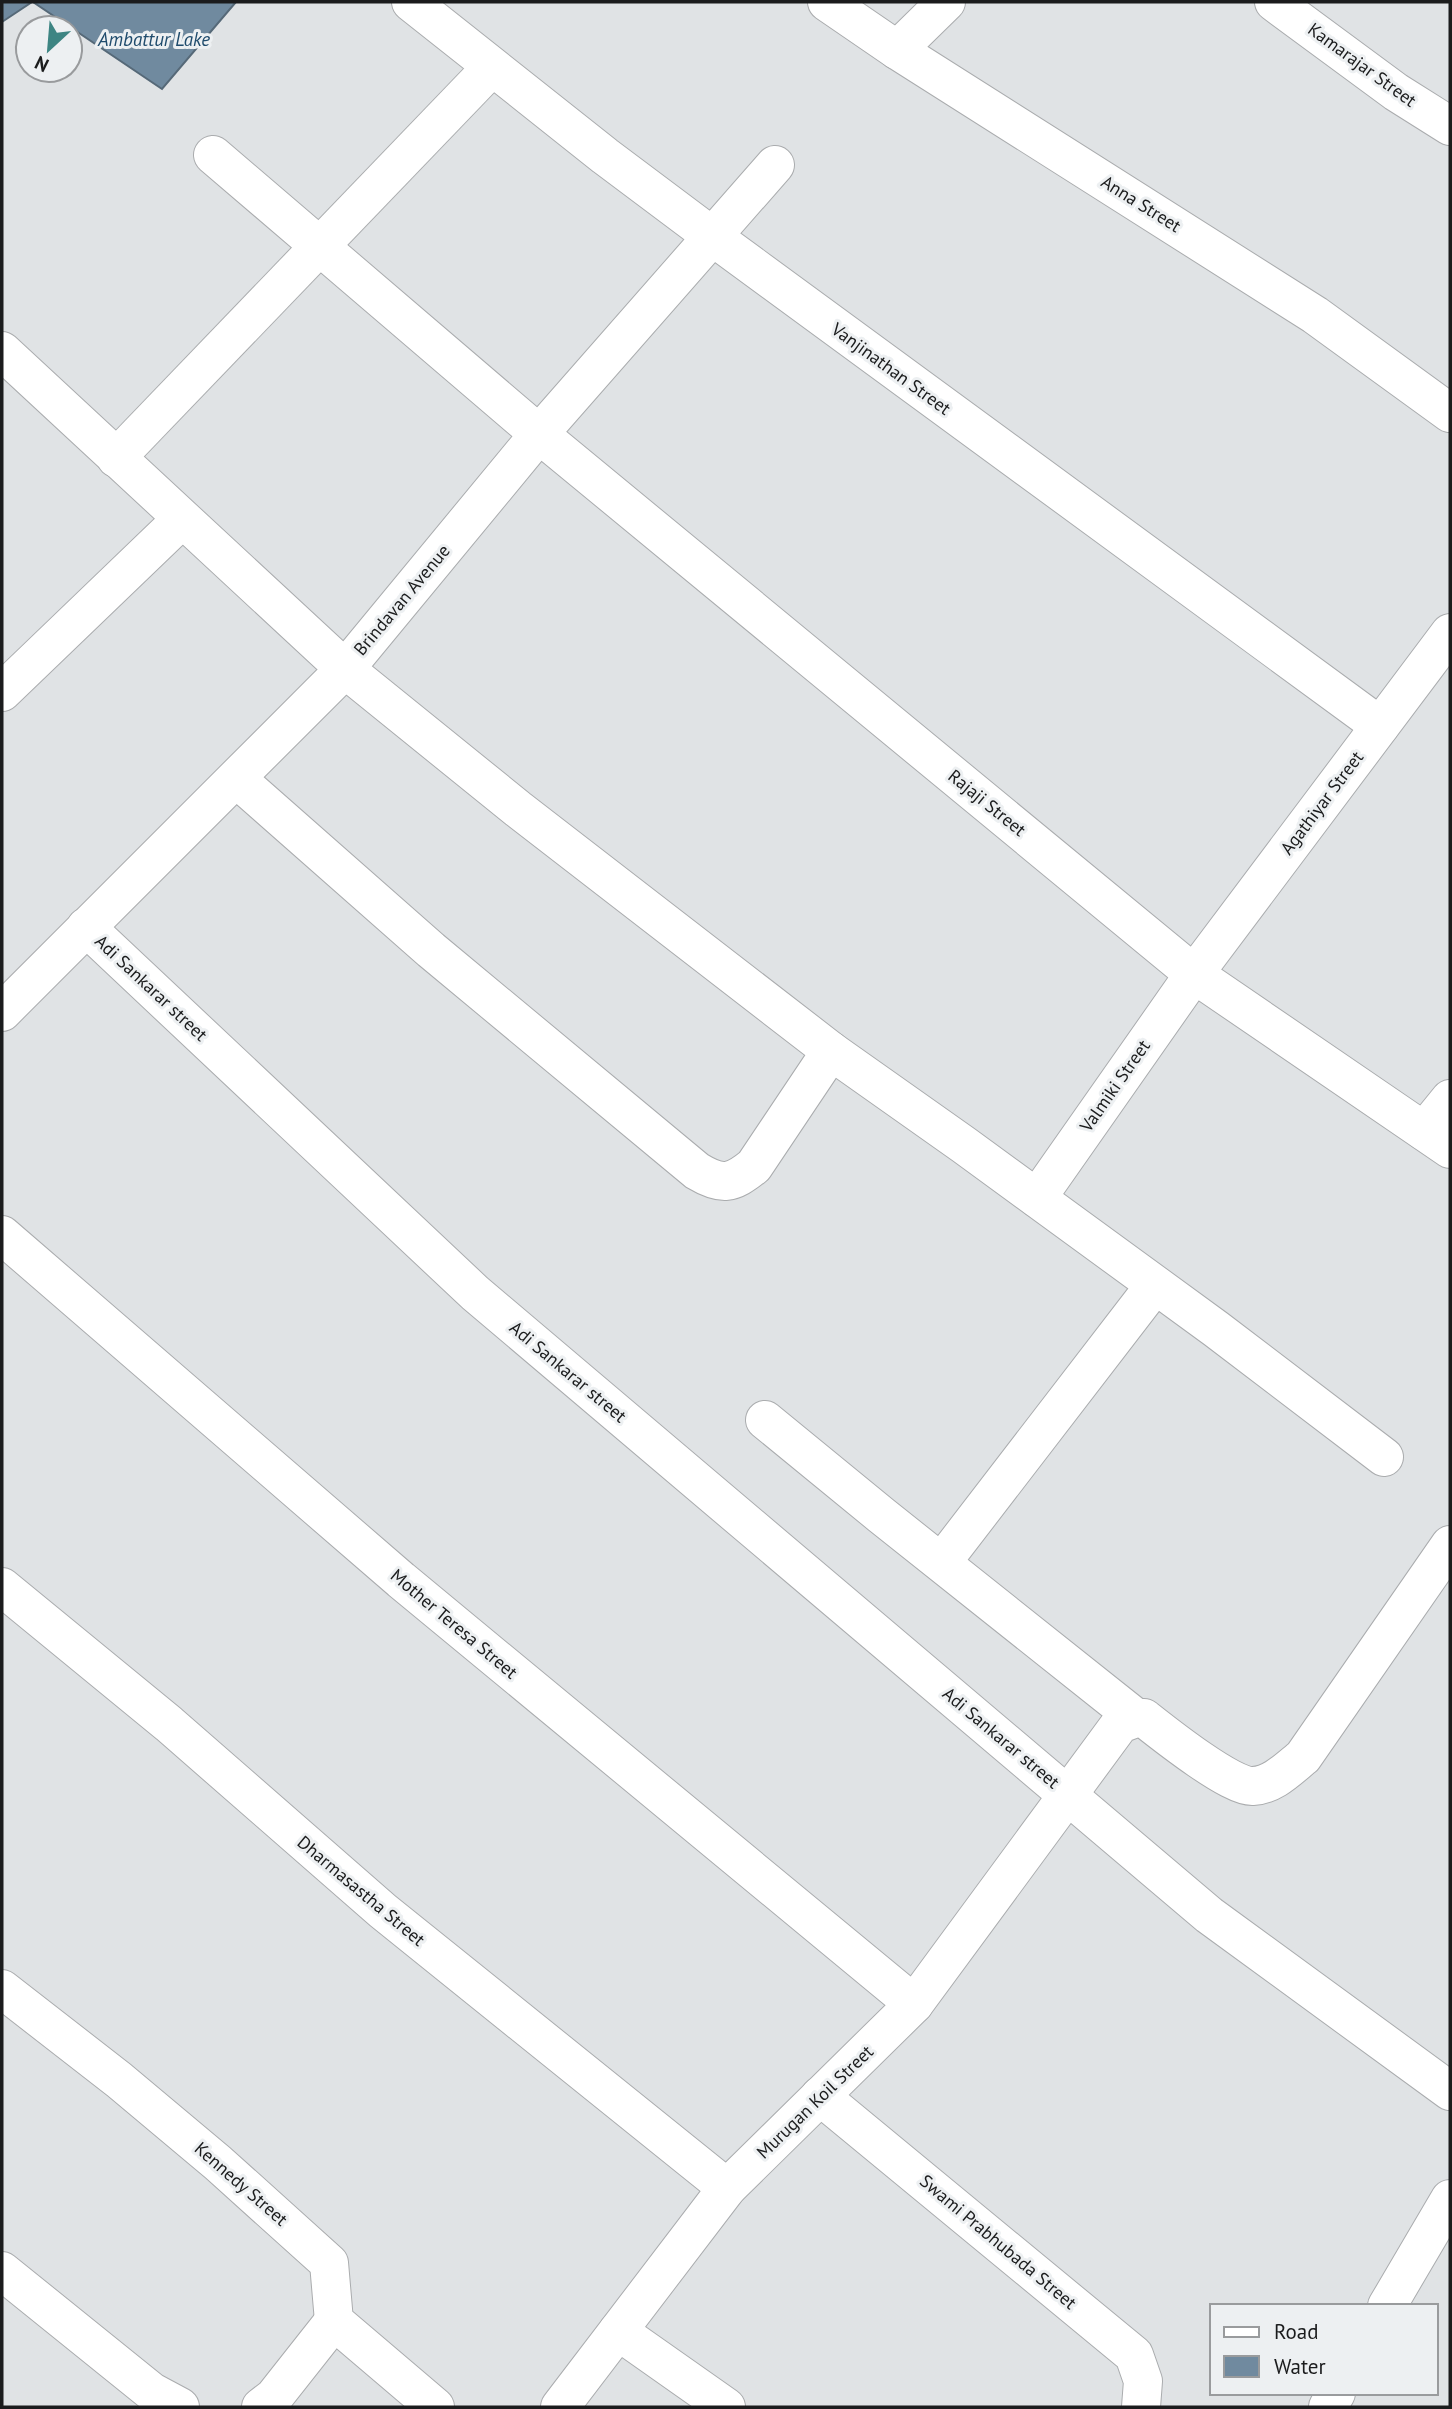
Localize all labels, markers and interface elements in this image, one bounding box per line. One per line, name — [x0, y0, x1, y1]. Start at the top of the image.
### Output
north arrow — [14, 14, 84, 84]
street label: Kamarajar Street — [1303, 17, 1421, 112]
water label: Ambattur Lake — [97, 27, 210, 51]
text: N — [31, 51, 52, 78]
street label: Anna Street — [1097, 170, 1185, 237]
street label: Vanjinathan Street — [826, 317, 955, 420]
street label: Brindavan Avenue — [349, 540, 455, 660]
street label: Agathiyar Street — [1275, 746, 1368, 859]
street label: Rajaji Street — [944, 764, 1031, 841]
street label: Adi Sankarar street — [90, 930, 212, 1046]
street label: Valmiki Street — [1074, 1035, 1155, 1137]
street label: Adi Sankarar street — [505, 1316, 632, 1427]
street label: Mother Teresa Street — [386, 1564, 523, 1683]
street label: Adi Sankarar street — [938, 1682, 1065, 1793]
street label: Dharmasastha Street — [293, 1830, 430, 1951]
street label: Murugan Koil Street — [751, 2040, 878, 2163]
street label: Kennedy Street — [190, 2137, 293, 2230]
street label: Swami Prabhubada Street — [915, 2169, 1081, 2314]
legend — [1210, 2304, 1438, 2395]
text: Road — [1274, 2318, 1318, 2345]
text: Water — [1274, 2353, 1326, 2380]

